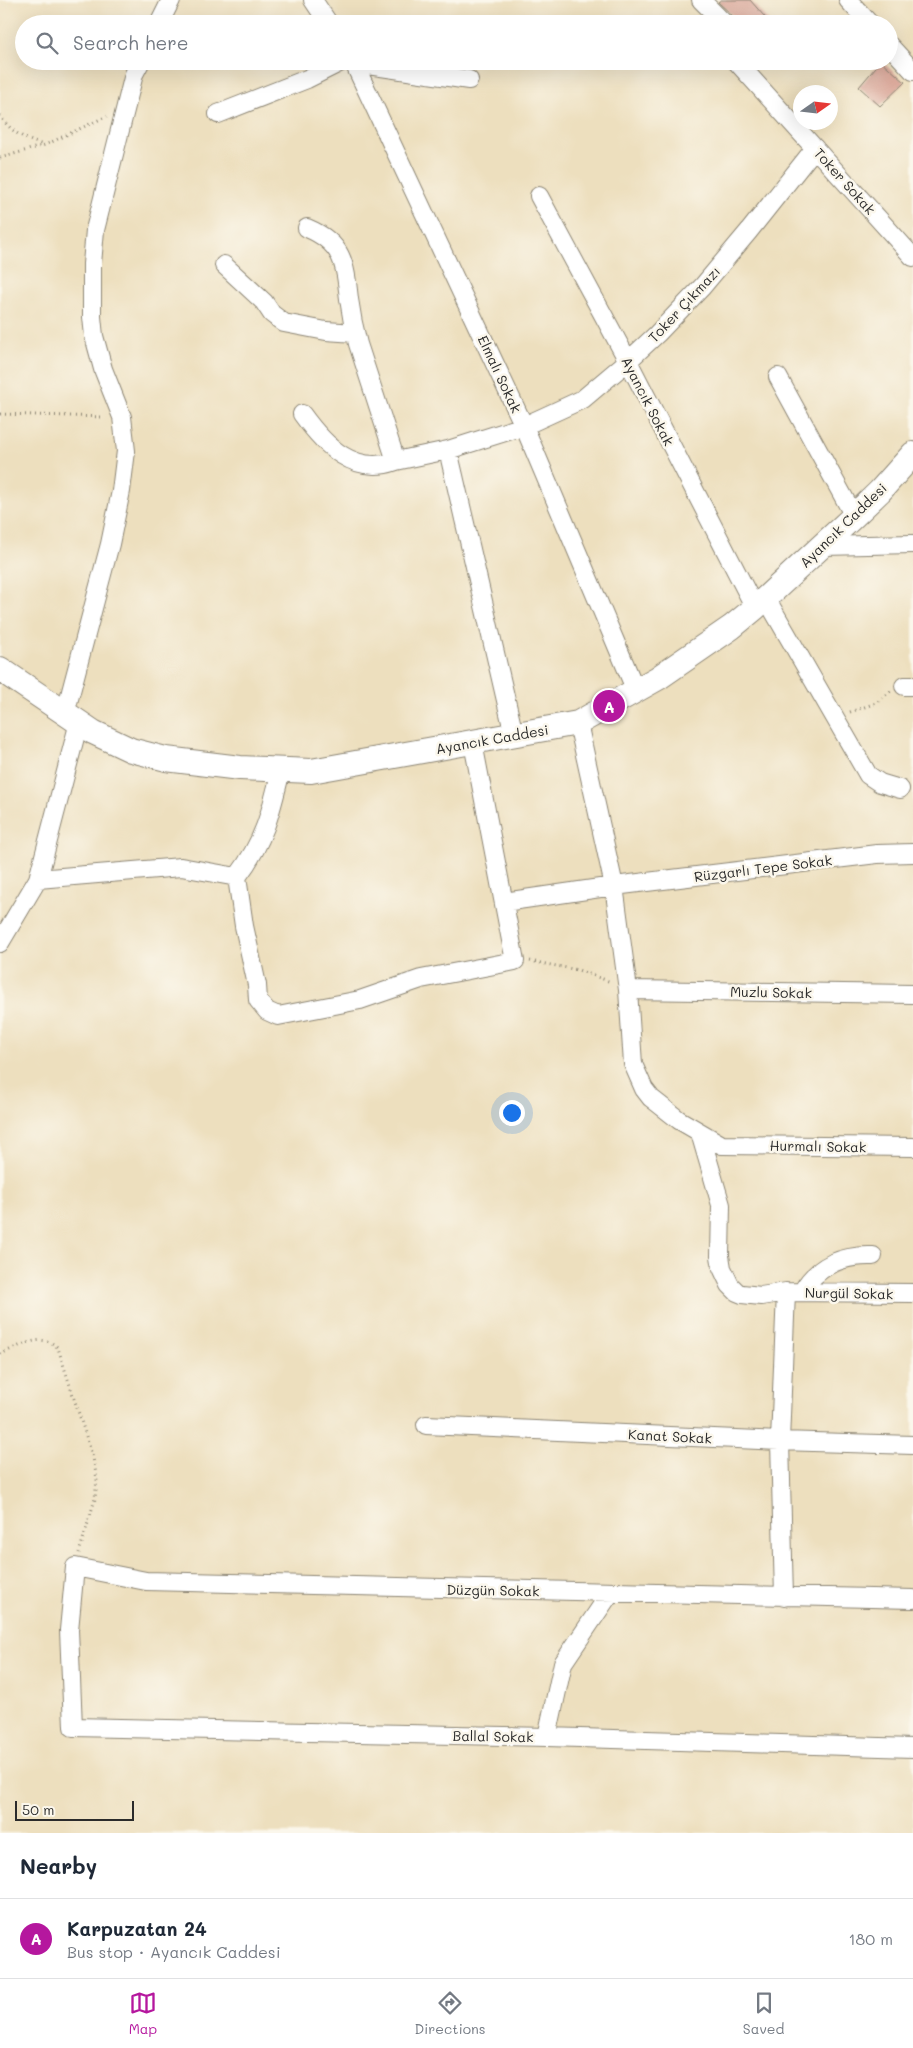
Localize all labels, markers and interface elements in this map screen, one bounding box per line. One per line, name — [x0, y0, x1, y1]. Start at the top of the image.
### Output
search box — [15, 15, 898, 70]
icon: search — [33, 29, 61, 57]
text: Search here — [73, 30, 189, 55]
north arrow — [793, 85, 838, 130]
street label: Toker Sokak — [810, 144, 880, 218]
street label: Toker Çıkmazı — [644, 262, 724, 346]
street label: Elmalı Sokak — [474, 332, 526, 416]
street label: Ayancık Sokak — [617, 353, 679, 449]
street label: Ayancık Caddesi — [795, 478, 891, 572]
pin: A — [593, 687, 625, 725]
street label: Ayancık Caddesi — [434, 720, 550, 758]
street label: Rüzgarlı Tepe Sokak — [693, 850, 833, 886]
street label: Muzlu Sokak — [730, 982, 812, 1002]
your location — [499, 1100, 525, 1126]
street label: Hurmalı Sokak — [769, 1136, 867, 1156]
street label: Nurgül Sokak — [805, 1283, 893, 1303]
street label: Kanat Sokak — [627, 1424, 713, 1448]
street label: Düzgün Sokak — [446, 1580, 540, 1600]
street label: Ballal Sokak — [452, 1726, 534, 1746]
scale bar — [15, 1798, 134, 1821]
text: 50 m — [22, 1800, 54, 1819]
text: Nearby — [20, 1852, 97, 1879]
text: Karpuzatan 24 — [67, 1916, 207, 1941]
text: A — [30, 1928, 42, 1949]
text: 180 m — [848, 1928, 893, 1949]
text: Bus stop · Ayancık Caddesi — [67, 1941, 281, 1962]
tab: Map — [129, 1989, 157, 2038]
tab: Directions — [414, 1989, 486, 2038]
tab: Saved — [743, 1989, 784, 2038]

